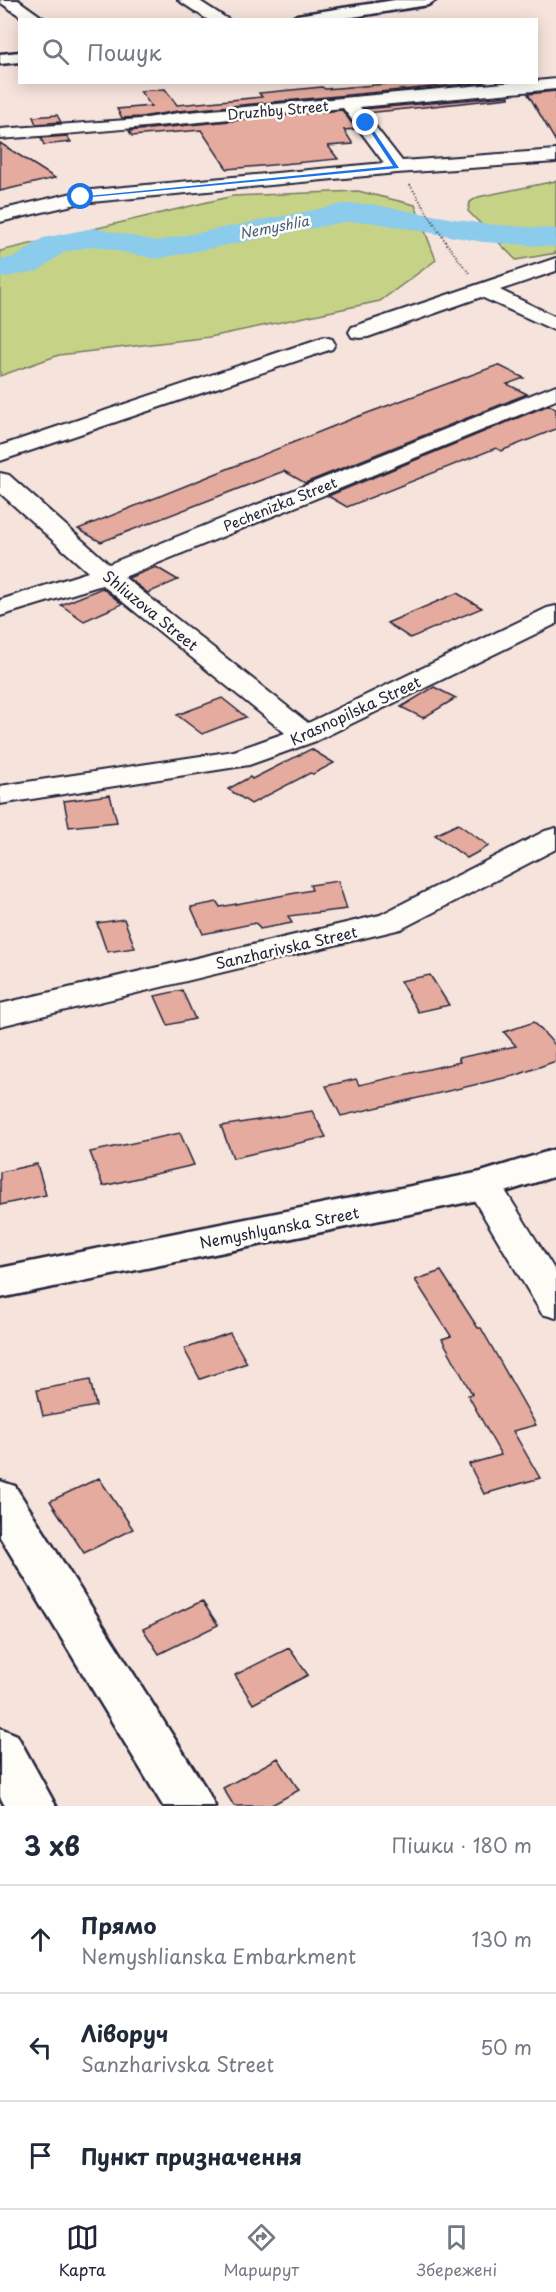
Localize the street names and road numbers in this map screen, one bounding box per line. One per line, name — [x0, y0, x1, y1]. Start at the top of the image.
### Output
street label: Druzhby Street — [227, 95, 330, 125]
street label: Pechenizka Street — [220, 472, 340, 536]
street label: Shliuzova Street — [98, 564, 204, 656]
street label: Krasnopilska Street — [286, 670, 424, 750]
street label: Sanzharivska Street — [213, 919, 360, 974]
street label: Nemyshlyanska Street — [197, 1200, 361, 1254]

